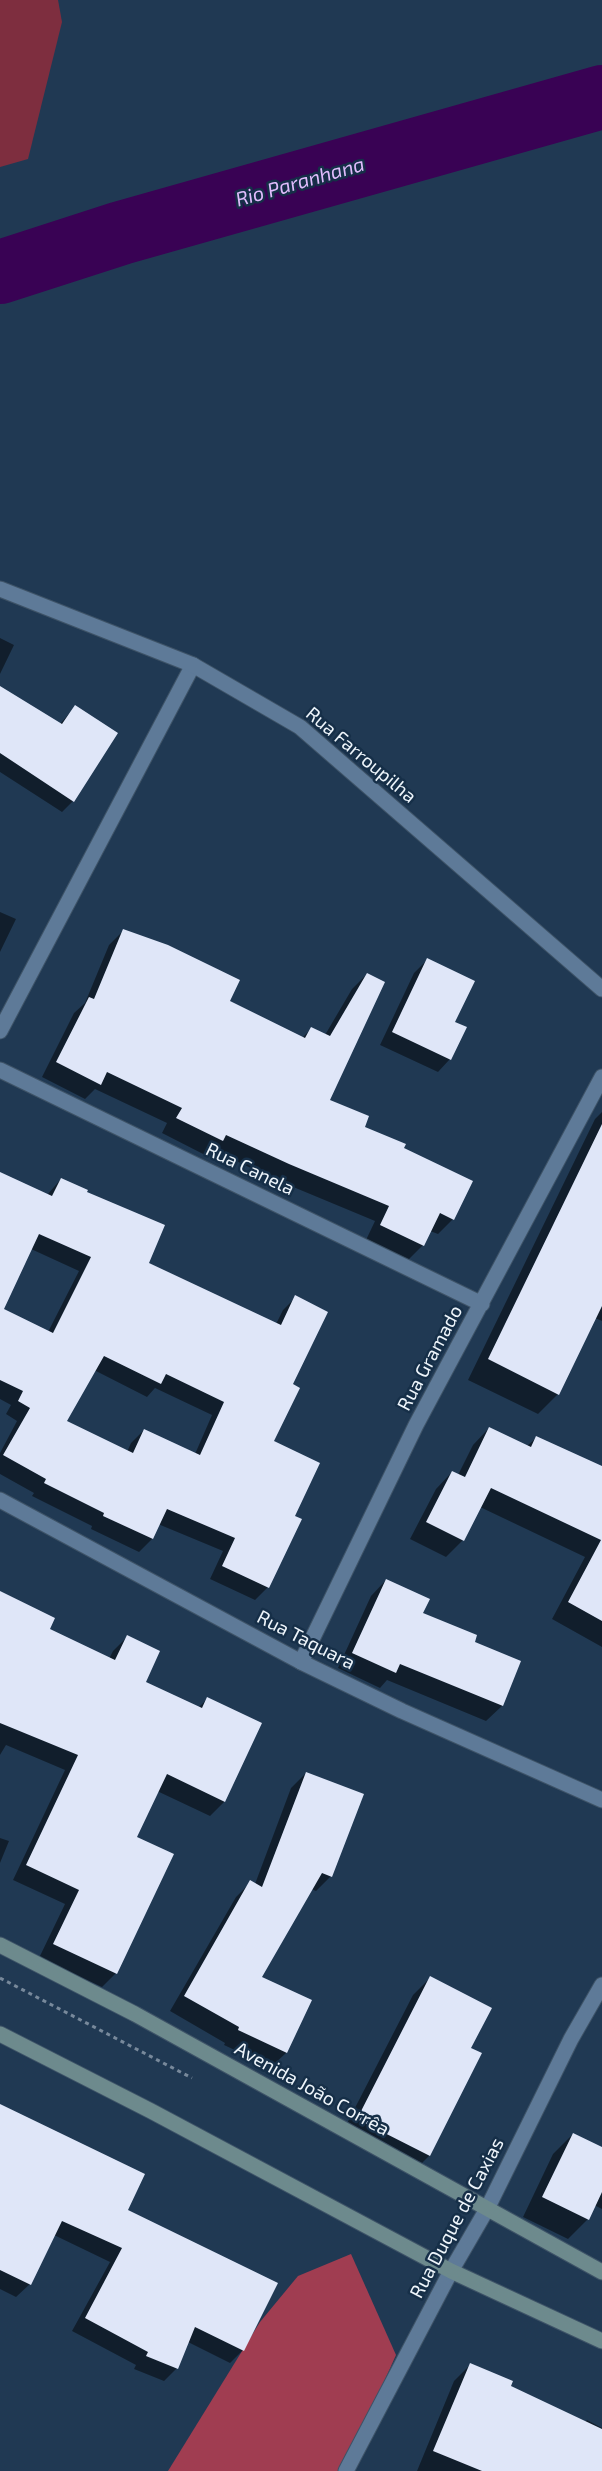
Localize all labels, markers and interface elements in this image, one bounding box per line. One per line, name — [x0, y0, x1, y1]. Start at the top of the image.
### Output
water label: Rio Paranhana — [233, 152, 367, 212]
street label: Rua Farroupilha — [301, 702, 421, 808]
street label: Rua Canela — [202, 1138, 298, 1200]
street label: Rua Gramado — [393, 1301, 467, 1415]
street label: Rua Taquara — [253, 1606, 359, 1674]
street label: Avenida João Corrêa — [231, 2037, 393, 2141]
street label: Rua Duque de Caxias — [405, 2134, 509, 2302]

